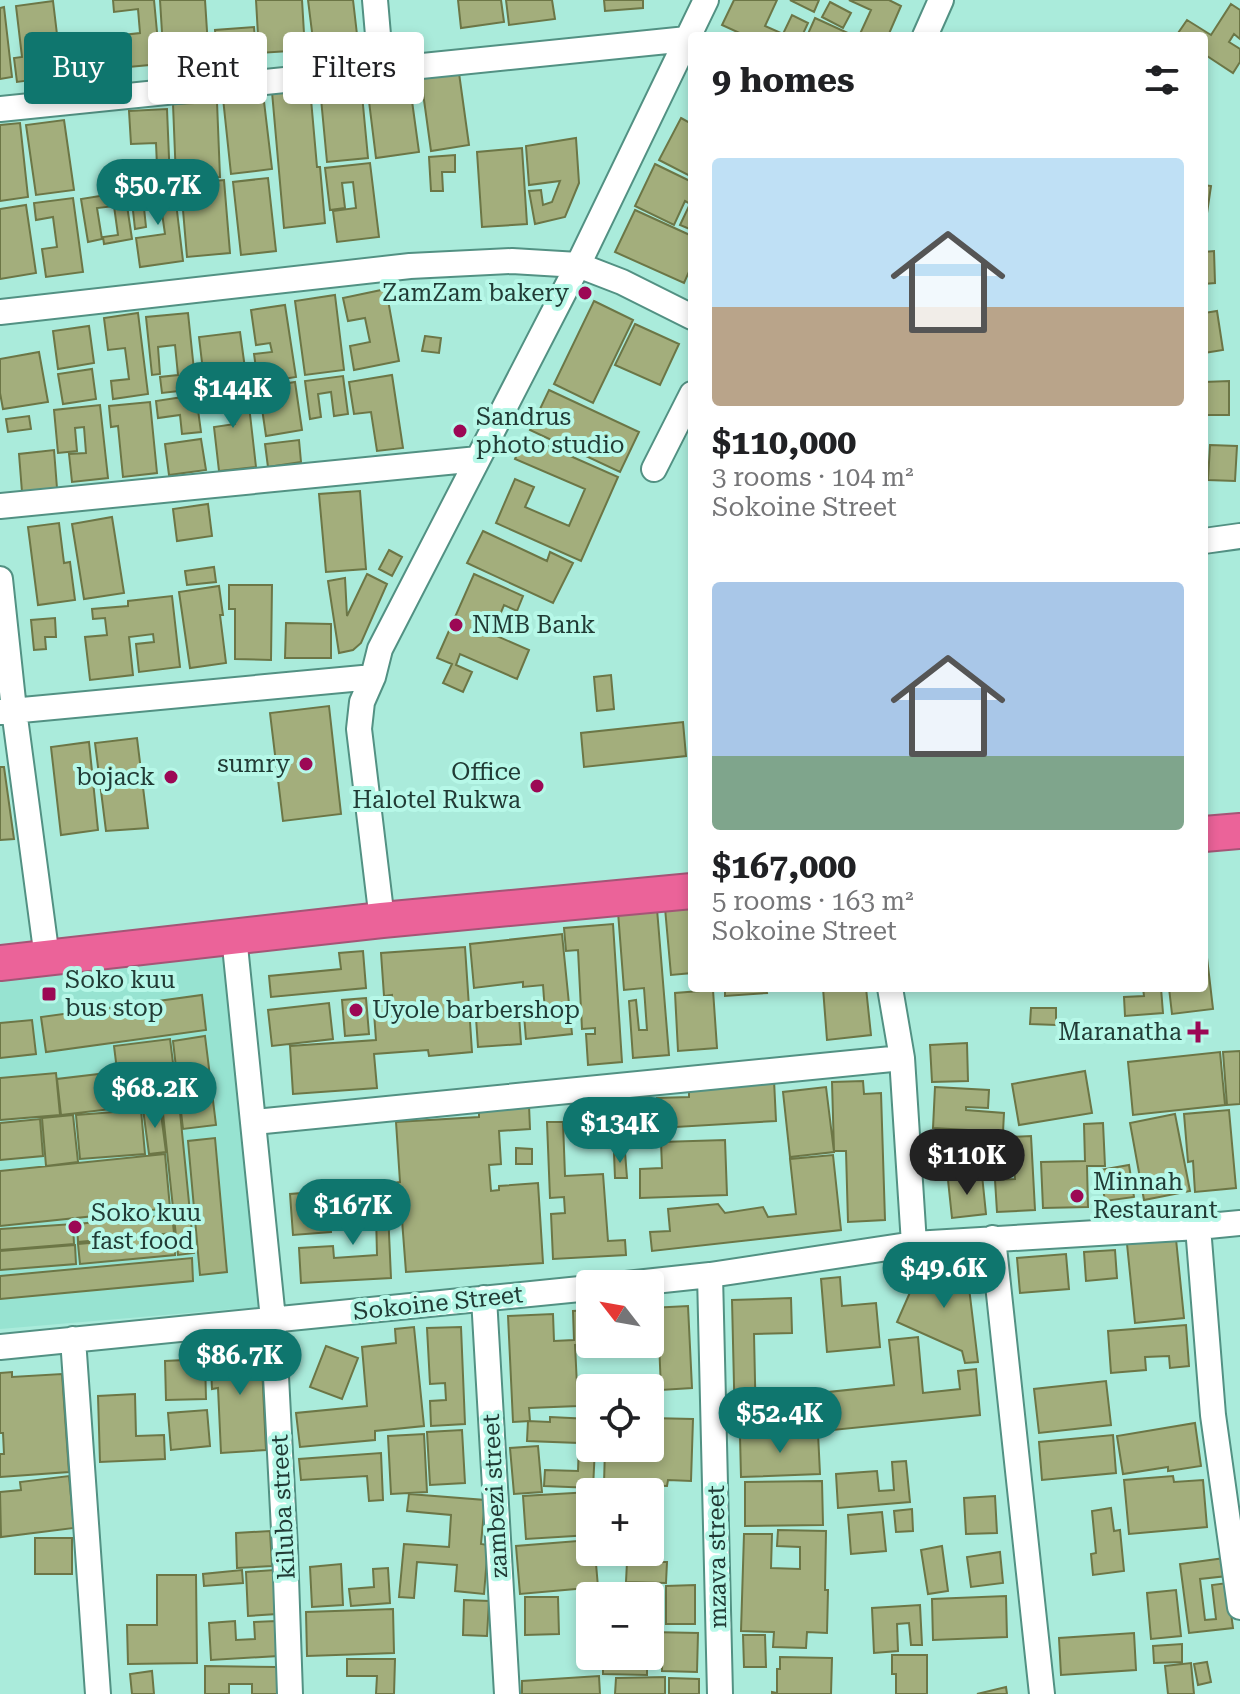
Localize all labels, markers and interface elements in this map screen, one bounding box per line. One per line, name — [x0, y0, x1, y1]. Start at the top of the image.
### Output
chip: Buy — [24, 32, 132, 104]
chip: Rent — [148, 32, 267, 104]
chip: Filters — [283, 32, 424, 104]
icon: filters — [1140, 58, 1184, 102]
text: 9 homes — [712, 60, 855, 100]
pin: $50.7K — [93, 159, 223, 227]
text: $50.7K — [115, 170, 201, 200]
icon: home — [876, 210, 1020, 354]
place label: ZamZam bakery — [382, 279, 570, 307]
marker: ZamZam bakery — [576, 284, 594, 302]
pin: $144K — [177, 362, 289, 430]
text: $144K — [194, 373, 272, 403]
place label: Sandrus photo studio — [476, 403, 625, 459]
marker: Sandrus photo studio — [451, 422, 469, 440]
text: $110,000 — [712, 422, 856, 462]
text: 3 rooms · 104 m² — [712, 462, 914, 492]
text: Sokoine Street — [712, 492, 897, 522]
place label: NMB Bank — [472, 611, 595, 639]
marker: NMB Bank — [447, 616, 465, 634]
icon: home — [876, 634, 1020, 778]
place label: sumry — [217, 750, 291, 778]
marker: sumry — [297, 755, 315, 773]
place label: Office Halotel Rukwa — [352, 758, 521, 814]
place label: bojack — [76, 763, 155, 791]
marker: bojack — [162, 768, 180, 786]
marker: Office Halotel Rukwa — [528, 777, 546, 795]
text: $167,000 — [712, 846, 856, 886]
text: 5 rooms · 163 m² — [712, 886, 914, 916]
text: Sokoine Street — [712, 916, 897, 946]
place label: Soko kuu bus stop — [65, 966, 175, 1022]
marker: Soko kuu bus stop — [40, 985, 58, 1003]
place label: Uyole barbershop — [372, 996, 580, 1024]
marker: Uyole barbershop — [347, 1001, 365, 1019]
place label: Maranatha — [1058, 1018, 1182, 1046]
marker: Maranatha — [1189, 1023, 1207, 1041]
pin: $68.2K — [90, 1062, 220, 1130]
text: $68.2K — [112, 1073, 198, 1103]
pin: $134K — [564, 1097, 676, 1165]
text: $134K — [581, 1108, 659, 1138]
pin: $110K — [911, 1129, 1023, 1197]
text: $110K — [928, 1140, 1006, 1170]
place label: Minnah Restaurant — [1093, 1168, 1218, 1224]
pin: $167K — [297, 1179, 409, 1247]
marker: Minnah Restaurant — [1068, 1187, 1086, 1205]
text: $167K — [314, 1190, 392, 1220]
place label: Soko kuu fast food — [91, 1199, 201, 1255]
marker: Soko kuu fast food — [66, 1218, 84, 1236]
pin: $49.6K — [879, 1242, 1009, 1310]
text: $49.6K — [901, 1253, 987, 1283]
north arrow — [576, 1270, 664, 1358]
map controls — [576, 1270, 664, 1670]
street label: Sokoine Street — [352, 1280, 524, 1326]
pin: $86.7K — [175, 1329, 305, 1397]
text: $86.7K — [197, 1340, 283, 1370]
button: locate — [576, 1374, 664, 1462]
pin: $52.4K — [715, 1387, 845, 1455]
text: $52.4K — [737, 1398, 823, 1428]
street label: zambezi street — [477, 1413, 513, 1579]
street label: kiluba street — [265, 1434, 301, 1580]
button: + — [576, 1478, 664, 1566]
street label: mzava street — [702, 1485, 732, 1629]
button: − — [576, 1582, 664, 1670]

